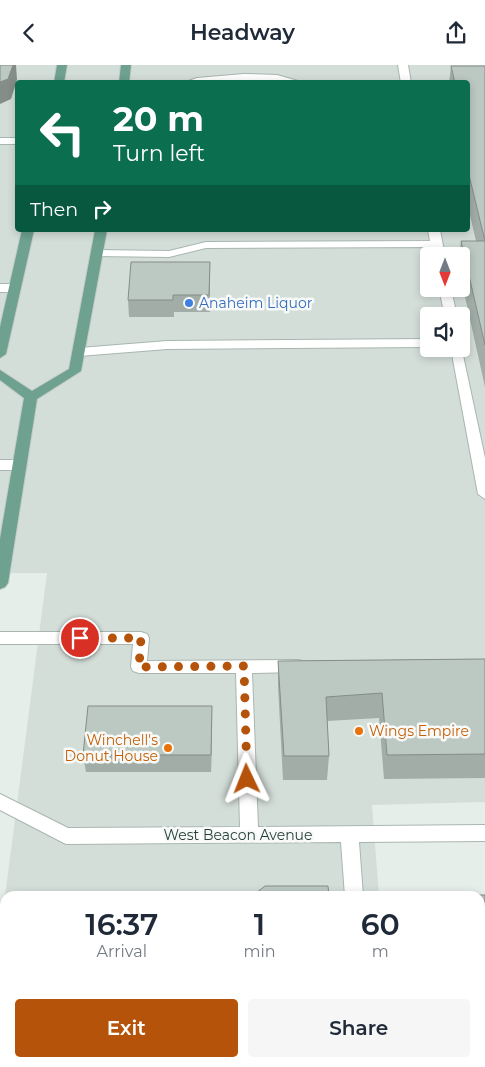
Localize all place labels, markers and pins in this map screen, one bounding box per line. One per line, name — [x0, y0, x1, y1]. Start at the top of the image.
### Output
place label: Anaheim Liquor — [199, 294, 313, 312]
marker: Anaheim Liquor — [183, 297, 195, 309]
pin — [59, 617, 101, 659]
place label: Wings Empire — [369, 722, 469, 740]
marker: Wings Empire — [353, 725, 365, 737]
place label: Winchell's Donut House — [65, 731, 158, 765]
marker: Winchell's Donut House — [162, 742, 174, 754]

